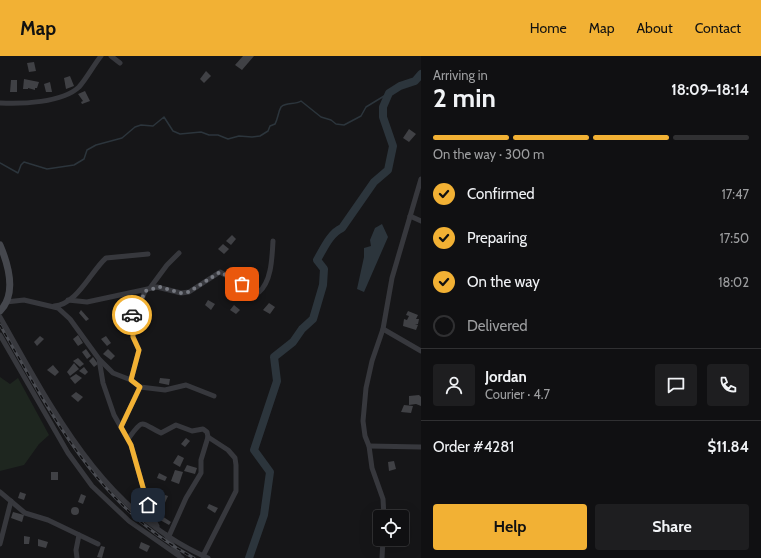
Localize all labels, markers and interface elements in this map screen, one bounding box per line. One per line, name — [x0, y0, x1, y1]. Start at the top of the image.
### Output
text: Map — [20, 17, 56, 40]
text: Home — [530, 19, 567, 37]
text: Map — [589, 19, 614, 37]
text: About — [636, 19, 673, 37]
text: Contact — [695, 19, 741, 37]
text: Arriving in — [433, 67, 488, 83]
text: 18:09–18:14 — [671, 81, 749, 99]
text: 2 min — [433, 82, 496, 114]
text: On the way · 300 m — [433, 146, 545, 162]
icon: check — [433, 183, 455, 205]
text: Confirmed — [467, 185, 535, 203]
text: 17:47 — [721, 186, 749, 202]
icon: check — [433, 227, 455, 249]
text: Preparing — [467, 229, 527, 247]
text: 17:50 — [719, 230, 749, 246]
pin — [225, 267, 259, 301]
icon: check — [433, 271, 455, 293]
icon: bag — [231, 273, 253, 295]
text: On the way — [467, 273, 540, 291]
text: 18:02 — [718, 274, 749, 290]
courier — [112, 295, 152, 335]
icon: car — [121, 304, 143, 326]
text: Delivered — [467, 317, 528, 335]
button: person — [433, 364, 475, 406]
button: chat — [655, 364, 697, 406]
button: phone — [707, 364, 749, 406]
text: Jordan — [485, 368, 527, 386]
text: Courier · 4.7 — [485, 386, 550, 402]
text: Order #4281 — [433, 438, 514, 456]
text: $11.84 — [708, 438, 749, 456]
pin — [131, 488, 165, 522]
icon: home — [137, 494, 159, 516]
button: Help — [433, 504, 587, 550]
button: Share — [595, 504, 749, 550]
map controls — [373, 510, 409, 546]
button: locate — [373, 510, 409, 546]

